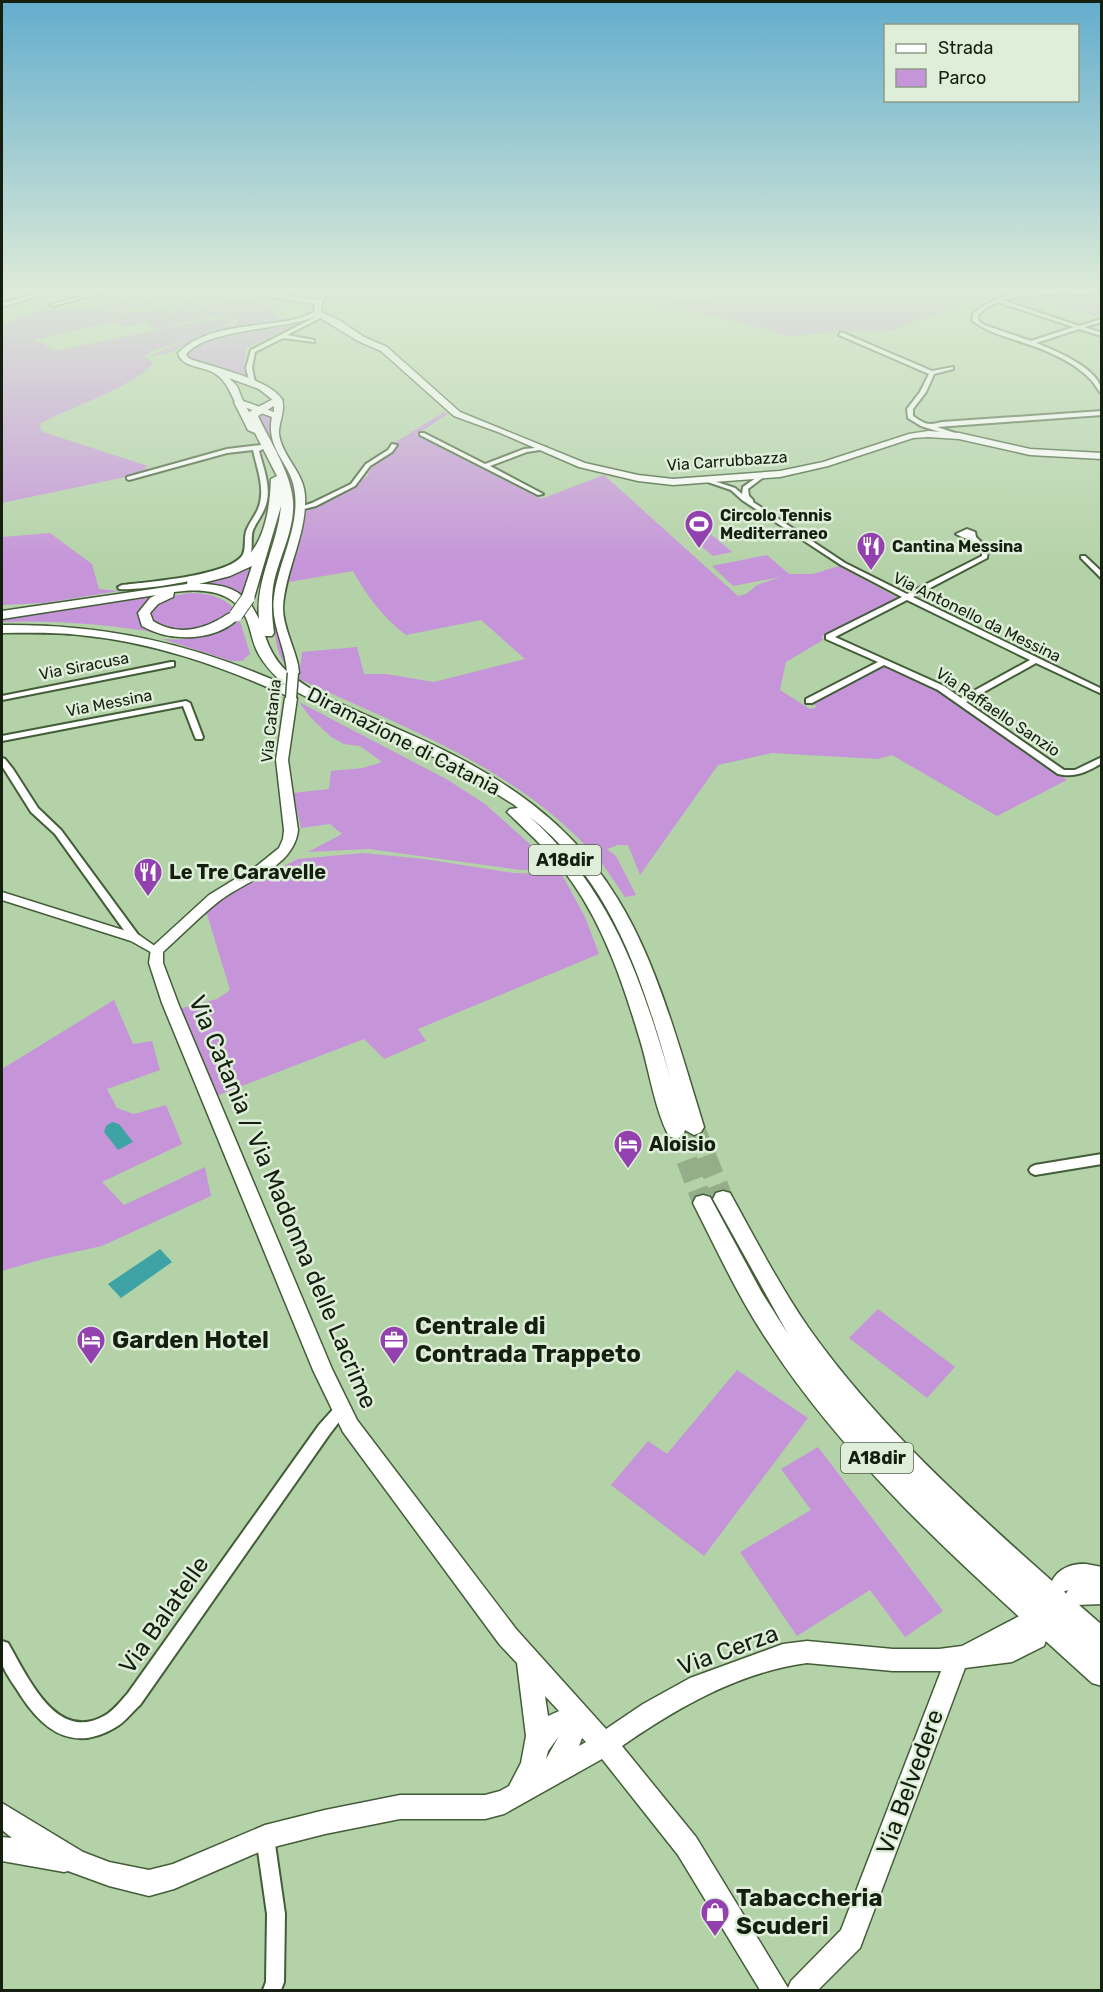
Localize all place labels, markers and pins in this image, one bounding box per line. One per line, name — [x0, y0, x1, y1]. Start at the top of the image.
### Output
place label: Circolo Tennis Mediterraneo — [720, 506, 832, 543]
sports icon: Circolo Tennis Mediterraneo — [683, 508, 715, 550]
restaurant icon: Cantina Messina — [855, 530, 887, 572]
place label: Cantina Messina — [892, 537, 1023, 556]
restaurant icon: Le Tre Caravelle — [132, 856, 164, 898]
place label: Le Tre Caravelle — [169, 860, 326, 884]
hotel icon: Aloisio — [612, 1128, 644, 1170]
place label: Aloisio — [649, 1132, 716, 1156]
place label: Centrale di Contrada Trappeto — [415, 1312, 641, 1368]
hotel icon: Garden Hotel — [75, 1324, 107, 1366]
office icon: Centrale di Contrada Trappeto — [378, 1324, 410, 1366]
place label: Garden Hotel — [112, 1326, 269, 1354]
place label: Tabaccheria Scuderi — [736, 1884, 883, 1940]
shop icon: Tabaccheria Scuderi — [699, 1896, 731, 1938]

